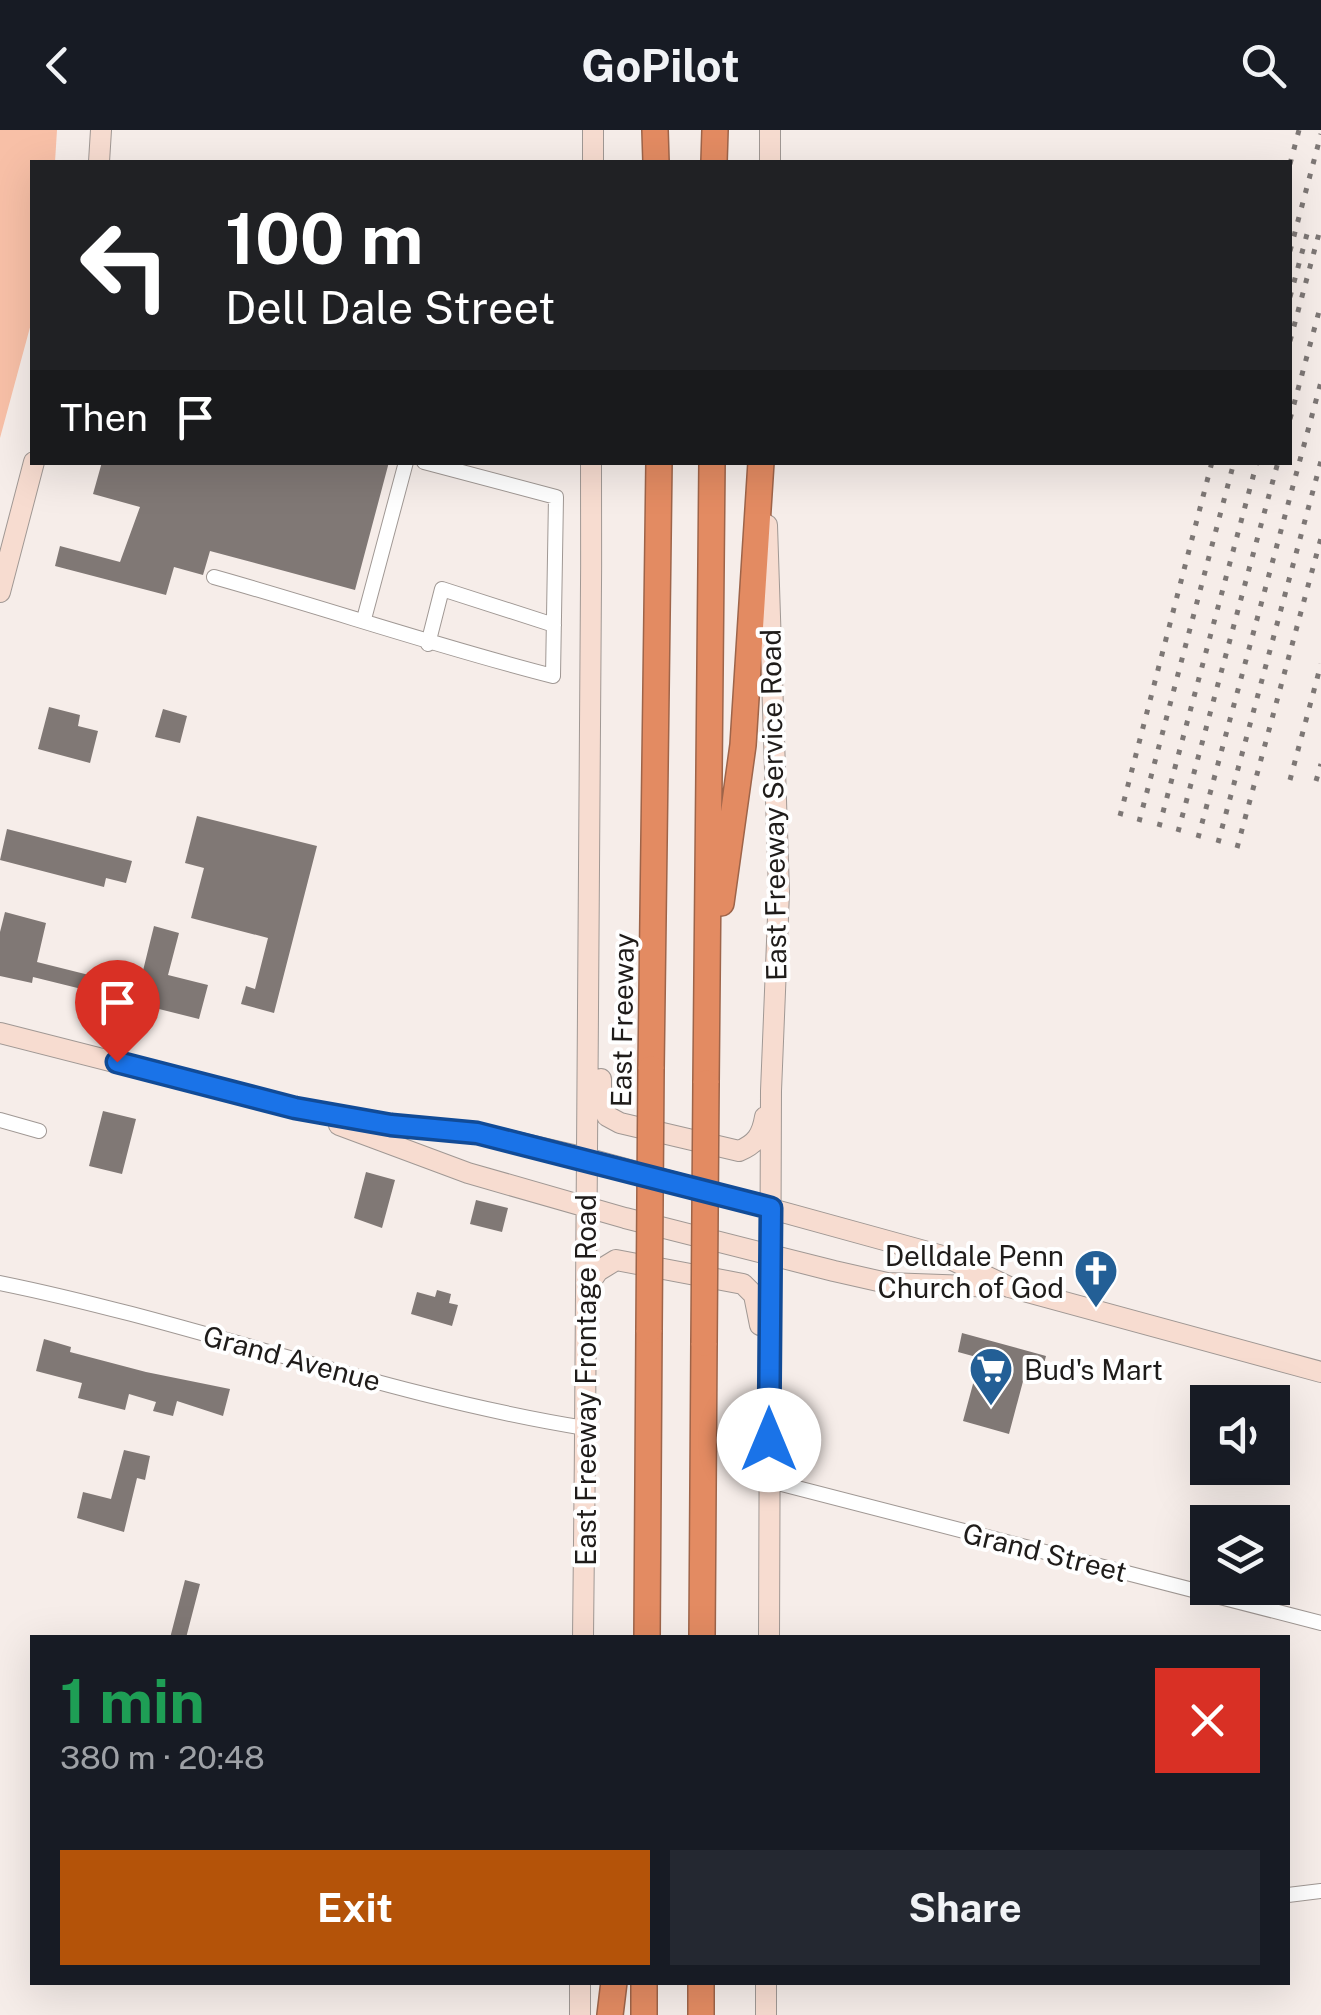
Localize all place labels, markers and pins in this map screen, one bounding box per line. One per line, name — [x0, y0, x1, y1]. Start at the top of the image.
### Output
pin — [75, 960, 160, 1063]
place label: Delldale Penn Church of God — [878, 1239, 1064, 1304]
church icon: Delldale Penn Church of God — [1073, 1248, 1119, 1309]
supermarket icon: Bud's Mart — [968, 1346, 1014, 1407]
place label: Bud's Mart — [1024, 1353, 1163, 1386]

